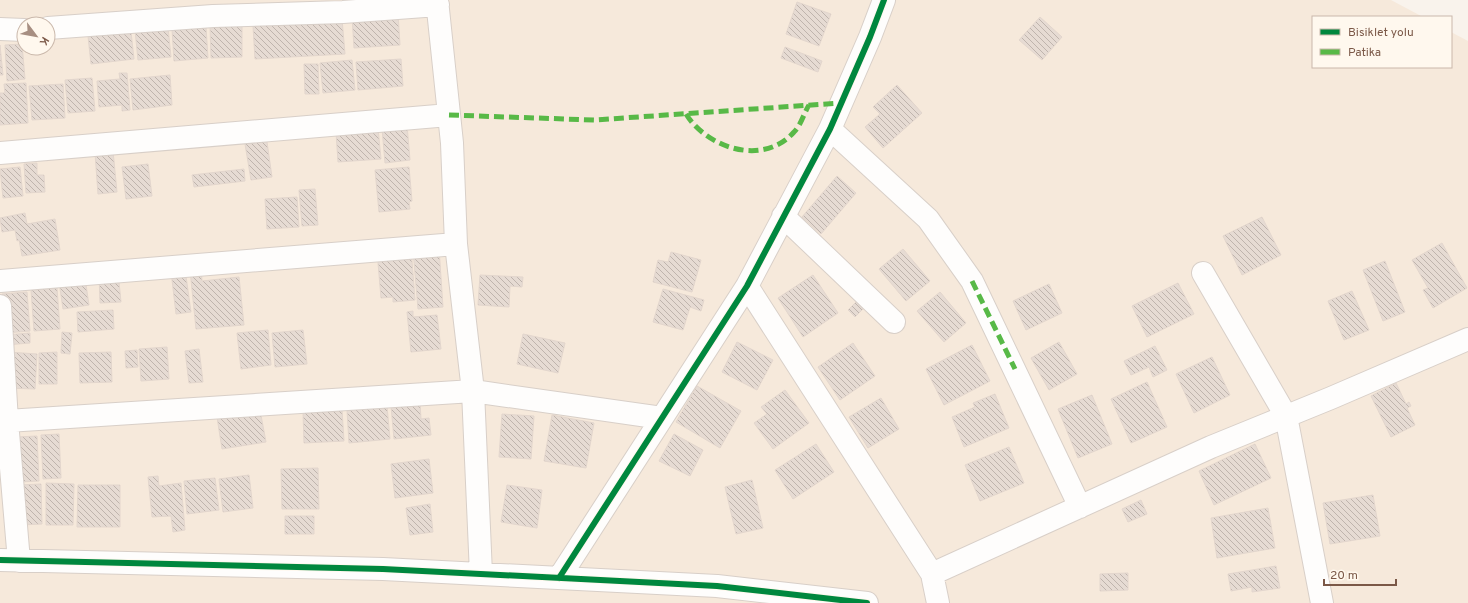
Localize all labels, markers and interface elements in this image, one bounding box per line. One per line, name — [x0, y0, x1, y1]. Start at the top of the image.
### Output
north arrow — [16, 16, 56, 56]
legend — [1312, 16, 1452, 68]
text: Bisiklet yolu — [1348, 25, 1414, 41]
text: K — [36, 34, 52, 48]
text: Patika — [1348, 45, 1381, 61]
scale bar — [1324, 561, 1396, 587]
text: 20 m — [1330, 568, 1358, 584]

